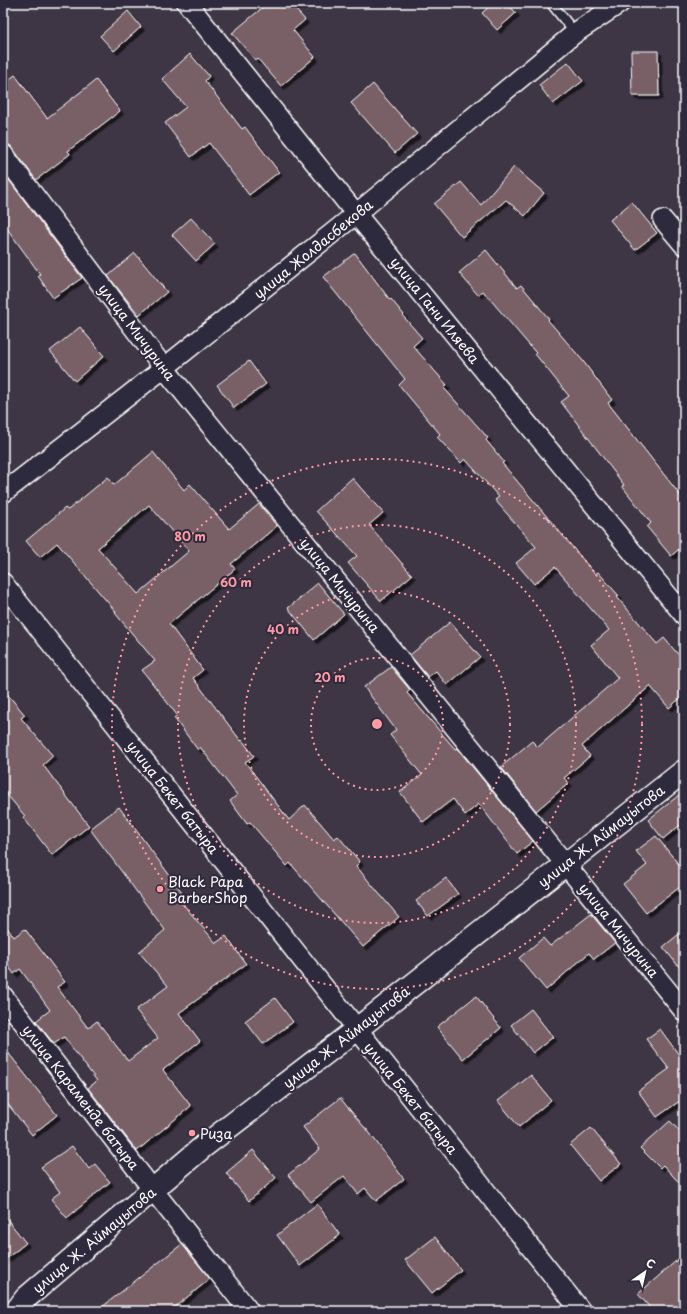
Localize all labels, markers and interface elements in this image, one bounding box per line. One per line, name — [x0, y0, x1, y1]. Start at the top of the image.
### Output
street label: улица Жолдасбекова — [249, 194, 377, 304]
street label: улица Гани Иляева — [385, 252, 485, 368]
street label: улица Мичурина — [94, 279, 181, 385]
text: 80 m — [174, 527, 206, 545]
street label: улица Мичурина — [295, 533, 385, 637]
text: 60 m — [220, 573, 252, 591]
text: 40 m — [267, 620, 299, 638]
text: 20 m — [314, 668, 346, 686]
centre of rings — [370, 717, 384, 731]
street label: улица Бекет батыра — [122, 736, 224, 858]
street label: улица Ж. Аймауытова — [533, 780, 669, 892]
place label: Black Papa BarberShop — [168, 871, 247, 908]
street label: улица Мичурина — [574, 878, 664, 982]
marker: Black Papa BarberShop — [155, 884, 165, 894]
street label: улица Ж. Аймауытова — [278, 981, 414, 1093]
street label: улица Караменде батыра — [18, 1020, 145, 1174]
street label: улица Бекет батыра — [359, 1037, 463, 1159]
place label: Риза — [200, 1123, 232, 1144]
marker: Риза — [187, 1128, 197, 1138]
street label: улица Ж. Аймауытова — [28, 1182, 161, 1298]
north arrow — [625, 1252, 665, 1292]
text: С — [643, 1254, 659, 1273]

